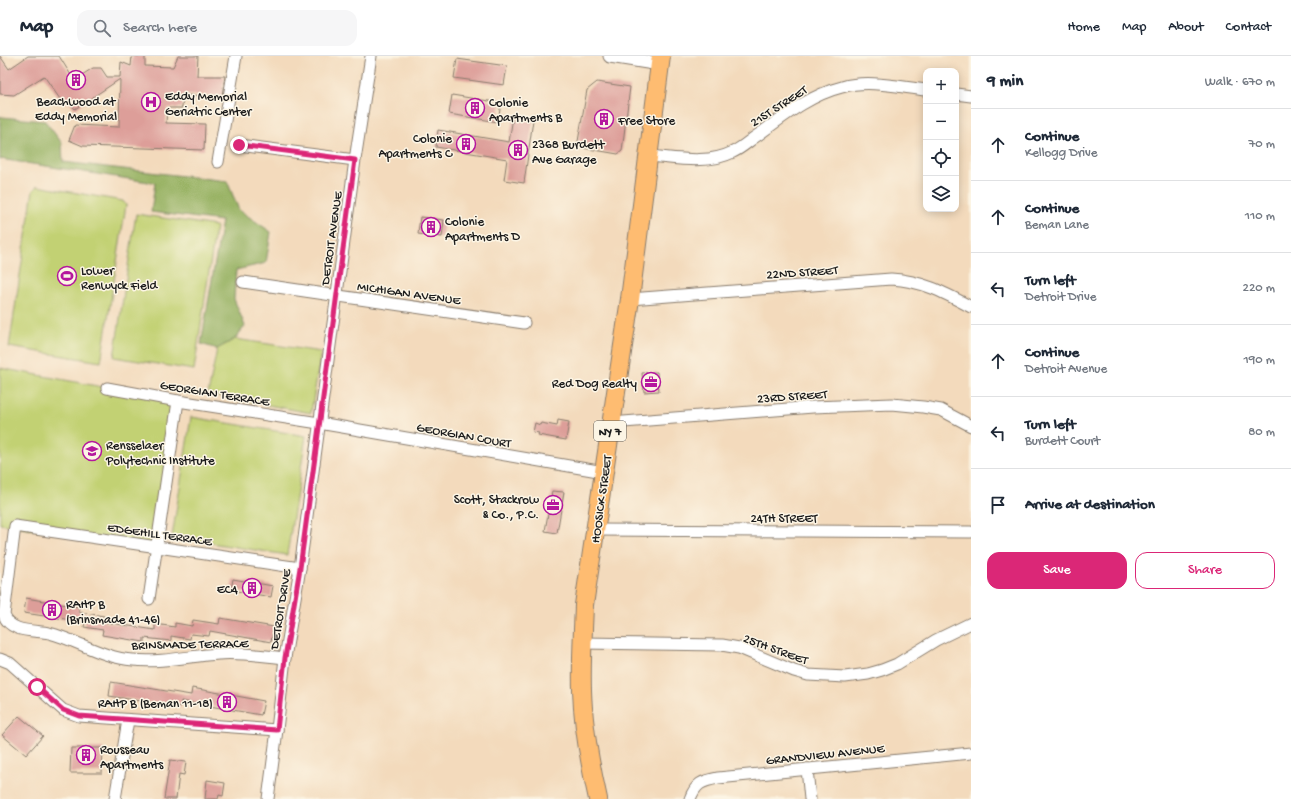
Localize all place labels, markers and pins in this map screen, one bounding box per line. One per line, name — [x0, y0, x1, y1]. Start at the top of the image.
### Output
building icon: Beachwood at Eddy Memorial — [65, 69, 87, 91]
place label: Eddy Memorial Geriatric Center — [165, 90, 253, 120]
hospital icon: Eddy Memorial Geriatric Center — [140, 91, 162, 113]
place label: Beachwood at Eddy Memorial — [35, 95, 117, 125]
place label: Colonie Apartments B — [489, 96, 562, 126]
building icon: Colonie Apartments B — [464, 97, 486, 119]
building icon: Free Store — [593, 108, 615, 130]
place label: Free Store — [617, 114, 675, 129]
place label: Colonie Apartments C — [378, 132, 453, 162]
building icon: Colonie Apartments C — [455, 133, 477, 155]
place label: 2368 Burdett Ave Garage — [532, 138, 606, 168]
building icon: 2368 Burdett Ave Garage — [507, 139, 529, 161]
place label: Colonie Apartments D — [445, 215, 520, 245]
building icon: Colonie Apartments D — [420, 216, 442, 238]
place label: Lower Renwyck Field — [81, 264, 159, 294]
sports icon: Lower Renwyck Field — [56, 265, 78, 287]
office icon: Red Dog Realty — [640, 371, 662, 393]
place label: Red Dog Realty — [552, 377, 638, 392]
place label: Rensselaer Polytechnic Institute — [105, 439, 215, 469]
school or university icon: Rensselaer Polytechnic Institute — [81, 440, 103, 462]
place label: Scott, Stackrow & Co., P.C. — [454, 493, 539, 523]
office icon: Scott, Stackrow & Co., P.C. — [542, 494, 564, 516]
building icon: EC4 — [241, 577, 263, 599]
place label: EC4 — [217, 583, 238, 598]
place label: RAHP B (Brinsmade 41-46) — [66, 598, 160, 628]
building icon: RAHP B (Brinsmade 41-46) — [41, 599, 63, 621]
building icon: RAHP B (Beman 11-18) — [216, 691, 238, 713]
place label: RAHP B (Beman 11-18) — [98, 697, 213, 712]
place label: Rousseau Apartments — [100, 743, 165, 773]
building icon: Rousseau Apartments — [75, 744, 97, 766]

